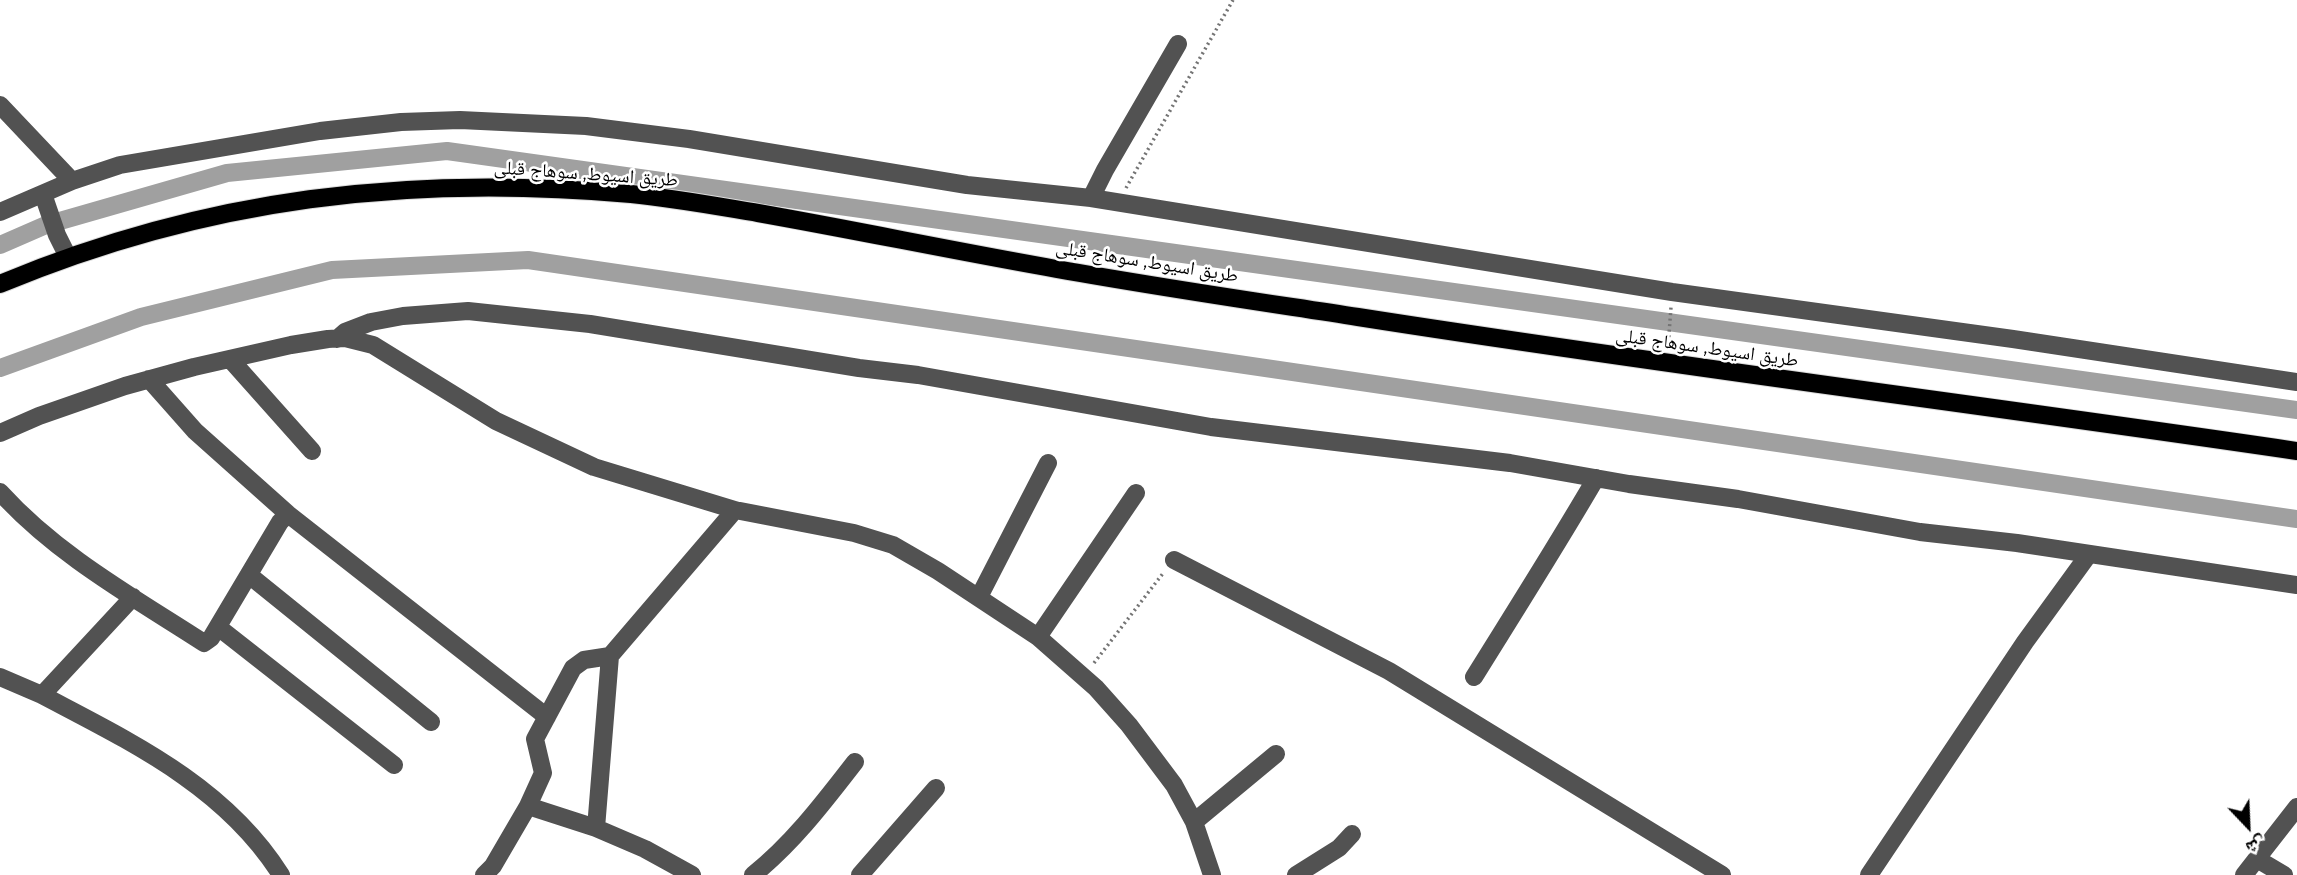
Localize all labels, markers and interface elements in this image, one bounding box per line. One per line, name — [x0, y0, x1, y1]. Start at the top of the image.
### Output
street label: طريق اسيوط, سوهاج قبلى — [493, 156, 679, 192]
street label: طريق اسيوط, سوهاج قبلى — [1054, 236, 1240, 288]
street label: طريق اسيوط, سوهاج قبلى — [1614, 324, 1800, 372]
north arrow — [2213, 791, 2283, 861]
text: ش — [2243, 831, 2270, 860]

